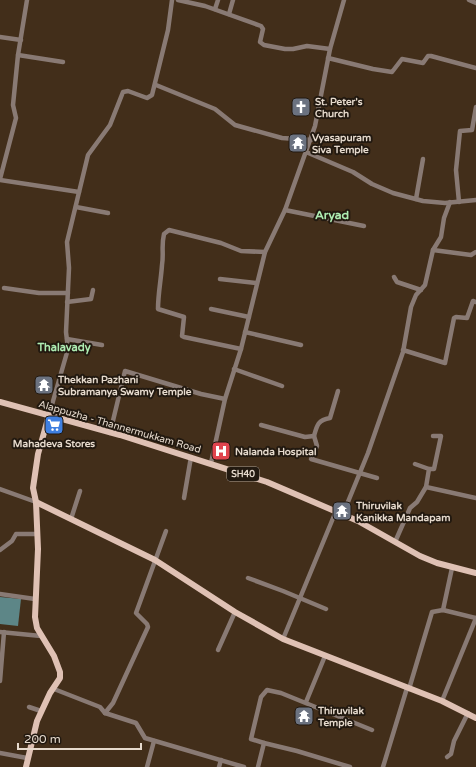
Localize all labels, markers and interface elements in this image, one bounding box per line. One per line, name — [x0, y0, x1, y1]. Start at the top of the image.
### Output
church icon: St. Peter's Church — [290, 96, 312, 118]
place label: St. Peter's Church — [315, 96, 363, 120]
temple icon: Vyasapuram Siva Temple — [287, 132, 309, 154]
place label: Vyasapuram Siva Temple — [312, 132, 371, 156]
district label: Aryad — [315, 208, 349, 223]
district label: Thalavady — [36, 341, 91, 355]
temple icon: Thekkan Pazhani Subramanya Swamy Temple — [33, 374, 55, 396]
place label: Thekkan Pazhani Subramanya Swamy Temple — [57, 374, 192, 398]
street label: Alappuzha - Thannermukkam Road — [37, 398, 202, 456]
supermarket icon: Mahadeva Stores — [43, 414, 65, 436]
place label: Mahadeva Stores — [13, 438, 95, 450]
hospital icon: Nalanda Hospital — [210, 440, 232, 462]
place label: Nalanda Hospital — [235, 446, 316, 458]
road number: SH40 — [227, 467, 259, 481]
temple icon: Thiruvilak Kanikka Mandapam — [331, 500, 353, 522]
place label: Thiruvilak Kanikka Mandapam — [355, 500, 450, 524]
temple icon: Thiruvilak Temple — [293, 705, 315, 727]
place label: Thiruvilak Temple — [317, 705, 364, 729]
scale bar — [18, 725, 141, 751]
text: 200 m — [24, 732, 61, 746]

